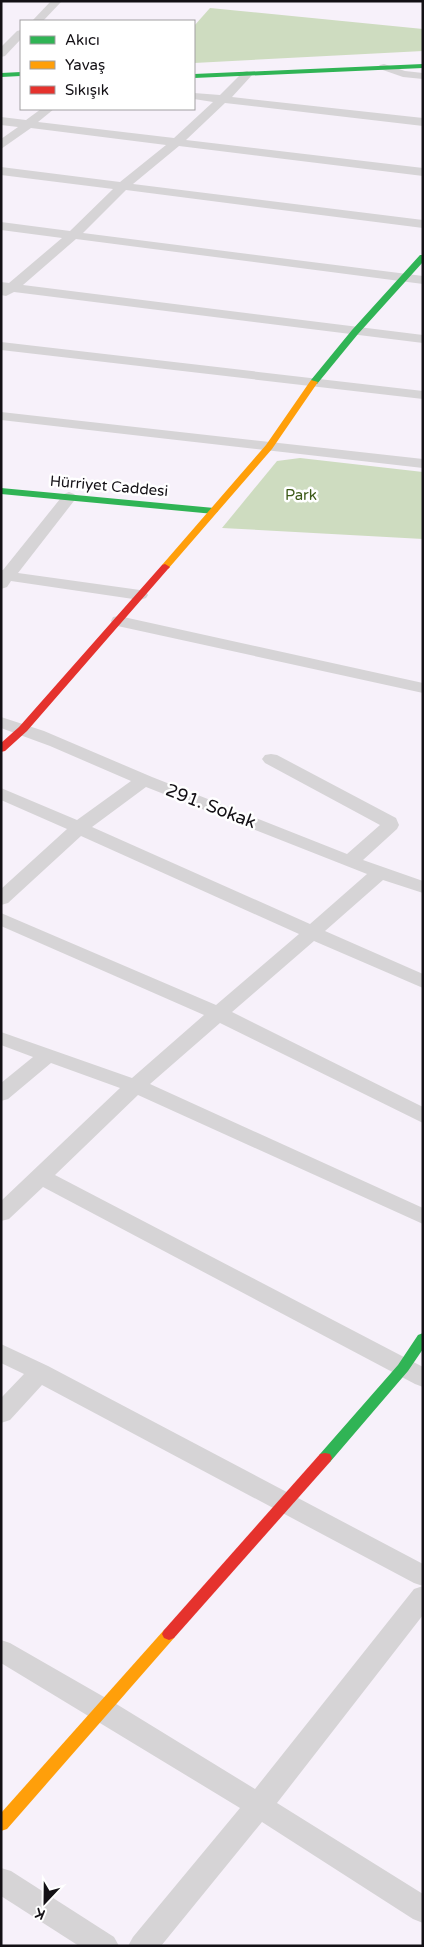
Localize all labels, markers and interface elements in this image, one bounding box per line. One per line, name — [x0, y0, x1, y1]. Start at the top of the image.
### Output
legend — [20, 20, 195, 110]
text: Akıcı — [65, 31, 100, 49]
text: Yavaş — [65, 56, 105, 74]
text: Sıkışık — [65, 81, 109, 99]
street label: Hürriyet Caddesi — [49, 472, 169, 500]
park label: Park — [285, 486, 317, 504]
street label: 291. Sokak — [163, 779, 259, 833]
north arrow — [20, 1877, 70, 1927]
text: K — [32, 1904, 48, 1923]

